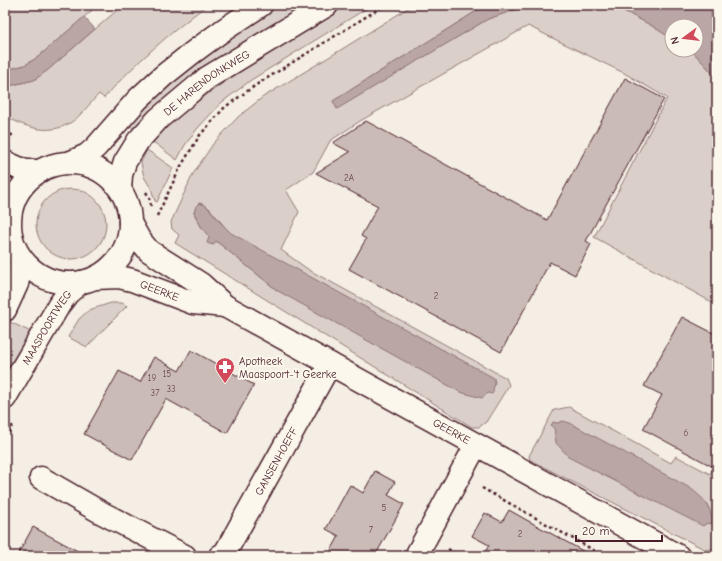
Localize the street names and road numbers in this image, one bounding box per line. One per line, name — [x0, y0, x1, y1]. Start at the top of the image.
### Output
street label: DE HARENDONKWEG — [161, 47, 252, 118]
street label: GEERKE — [138, 277, 181, 304]
street label: MAASPOORTWEG — [19, 288, 74, 367]
street label: GEERKE — [431, 416, 473, 447]
street label: GANSENHOEFF — [252, 424, 300, 497]

